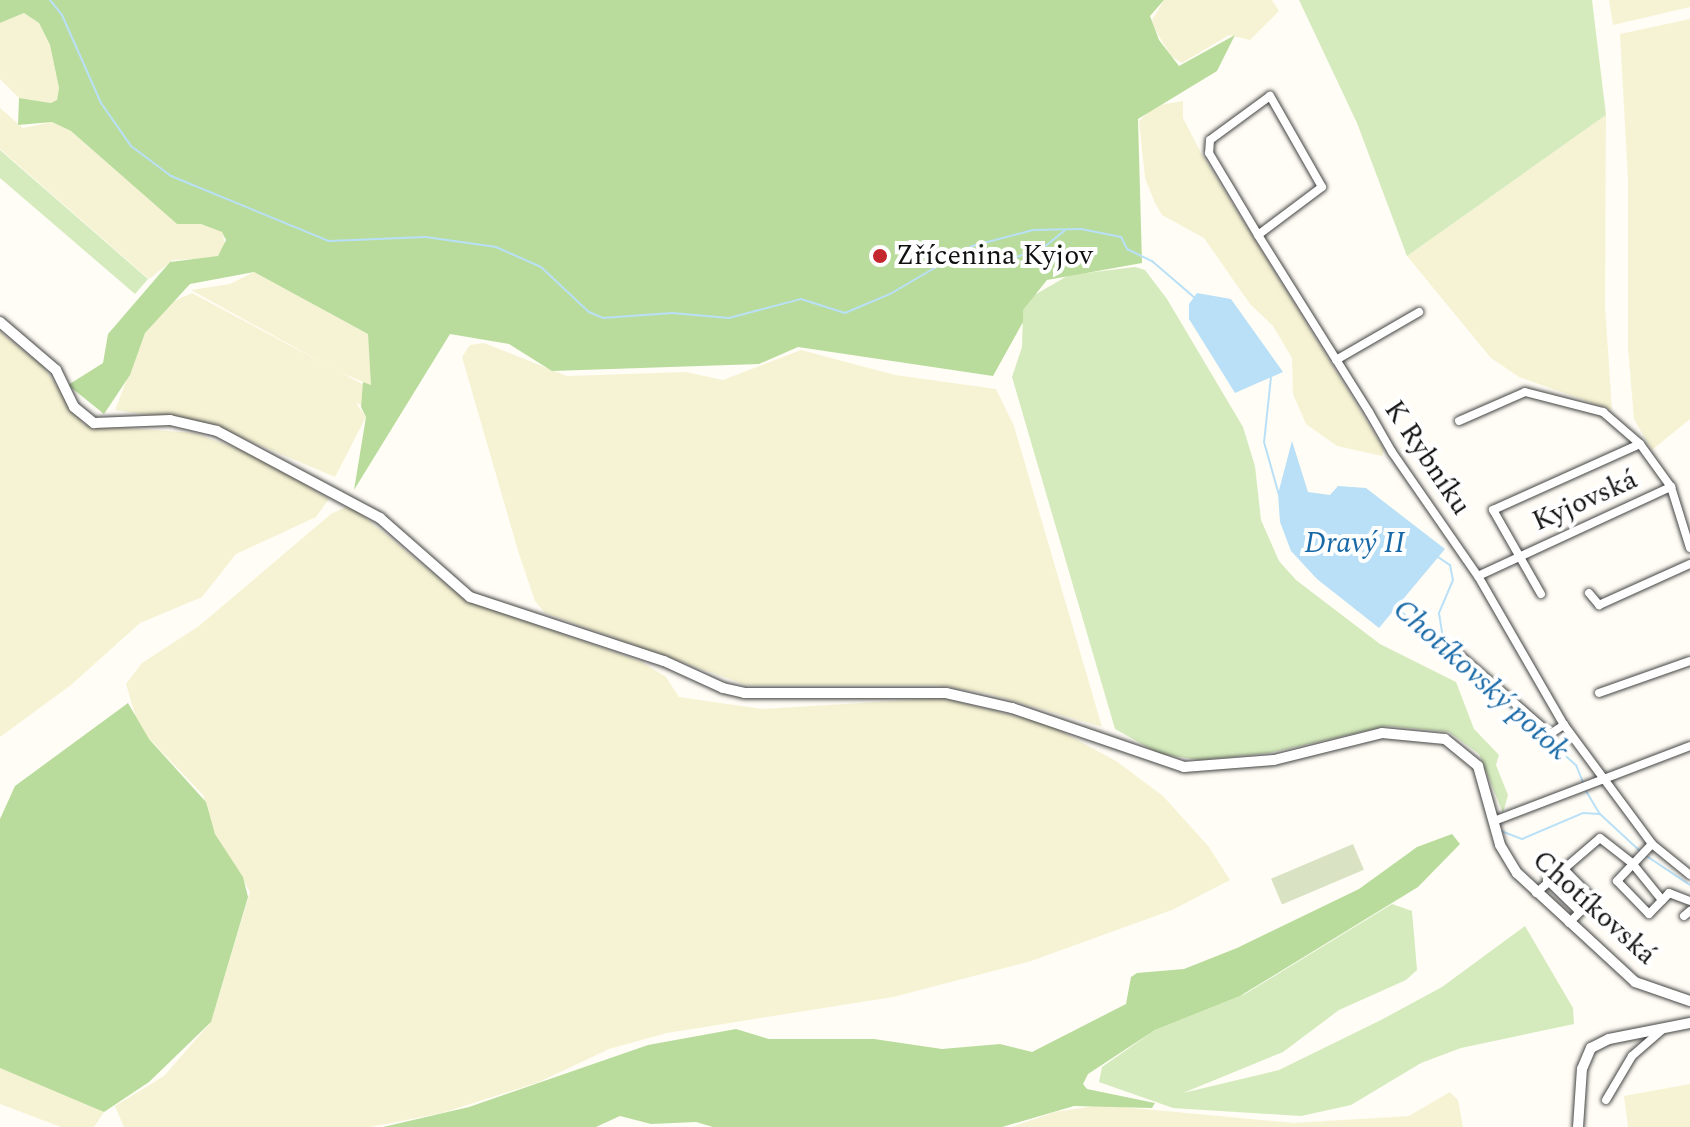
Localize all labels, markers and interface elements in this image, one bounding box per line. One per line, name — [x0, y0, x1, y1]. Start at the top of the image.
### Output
place label: Zřícenina Kyjov — [896, 239, 1093, 273]
marker: Zřícenina Kyjov — [871, 247, 889, 265]
street label: K Rybníku — [1377, 394, 1477, 522]
street label: Kyjovská — [1527, 463, 1643, 539]
water label: Dravý II — [1304, 525, 1406, 561]
water label: Chotíkovský potok — [1386, 592, 1576, 768]
street label: Chotíkovská — [1525, 844, 1663, 972]

